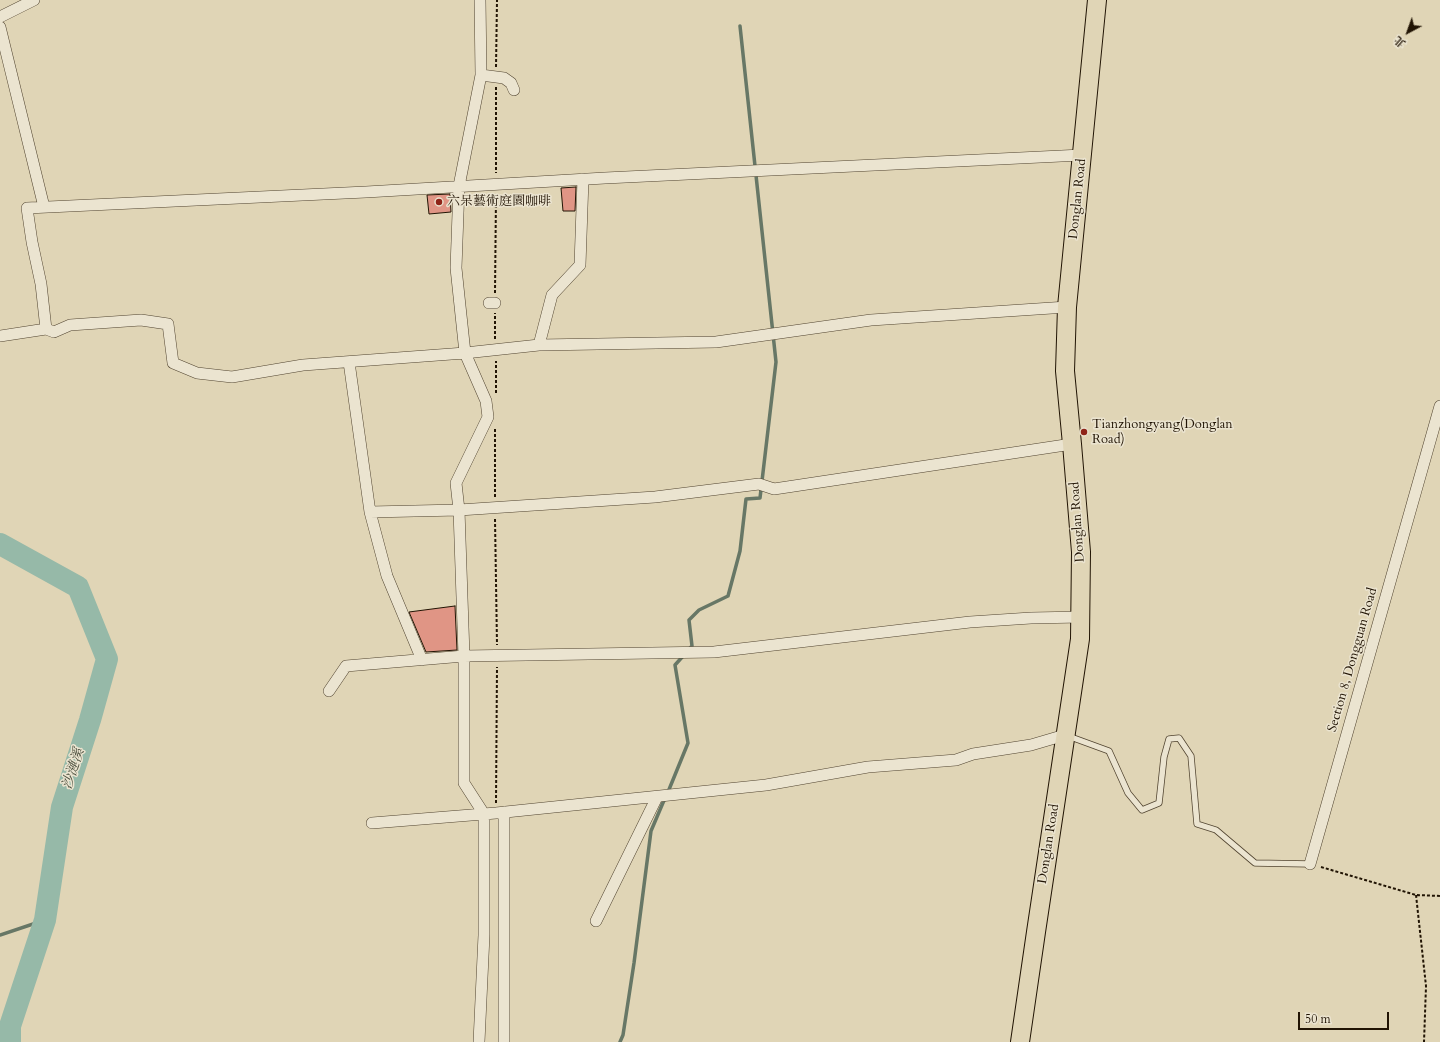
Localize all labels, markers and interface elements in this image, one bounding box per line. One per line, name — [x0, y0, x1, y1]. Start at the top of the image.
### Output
north arrow — [1388, 12, 1428, 52]
text: 北 — [1391, 32, 1409, 51]
street label: Donglan Road — [1066, 158, 1090, 240]
place label: 六呆藝術庭園咖啡 — [447, 194, 551, 210]
marker: 六呆藝術庭園咖啡 — [434, 197, 444, 207]
place label: Tianzhongyang(Donglan Road) — [1092, 417, 1233, 448]
marker: Tianzhongyang(Donglan Road) — [1079, 427, 1089, 437]
street label: Donglan Road — [1067, 481, 1089, 563]
street label: Section 8, Dongguan Road — [1325, 586, 1381, 734]
water label: 沙漣溪 — [60, 746, 88, 792]
street label: Donglan Road — [1035, 803, 1063, 885]
scale bar — [1300, 1004, 1391, 1030]
text: 50 m — [1305, 1011, 1331, 1027]

